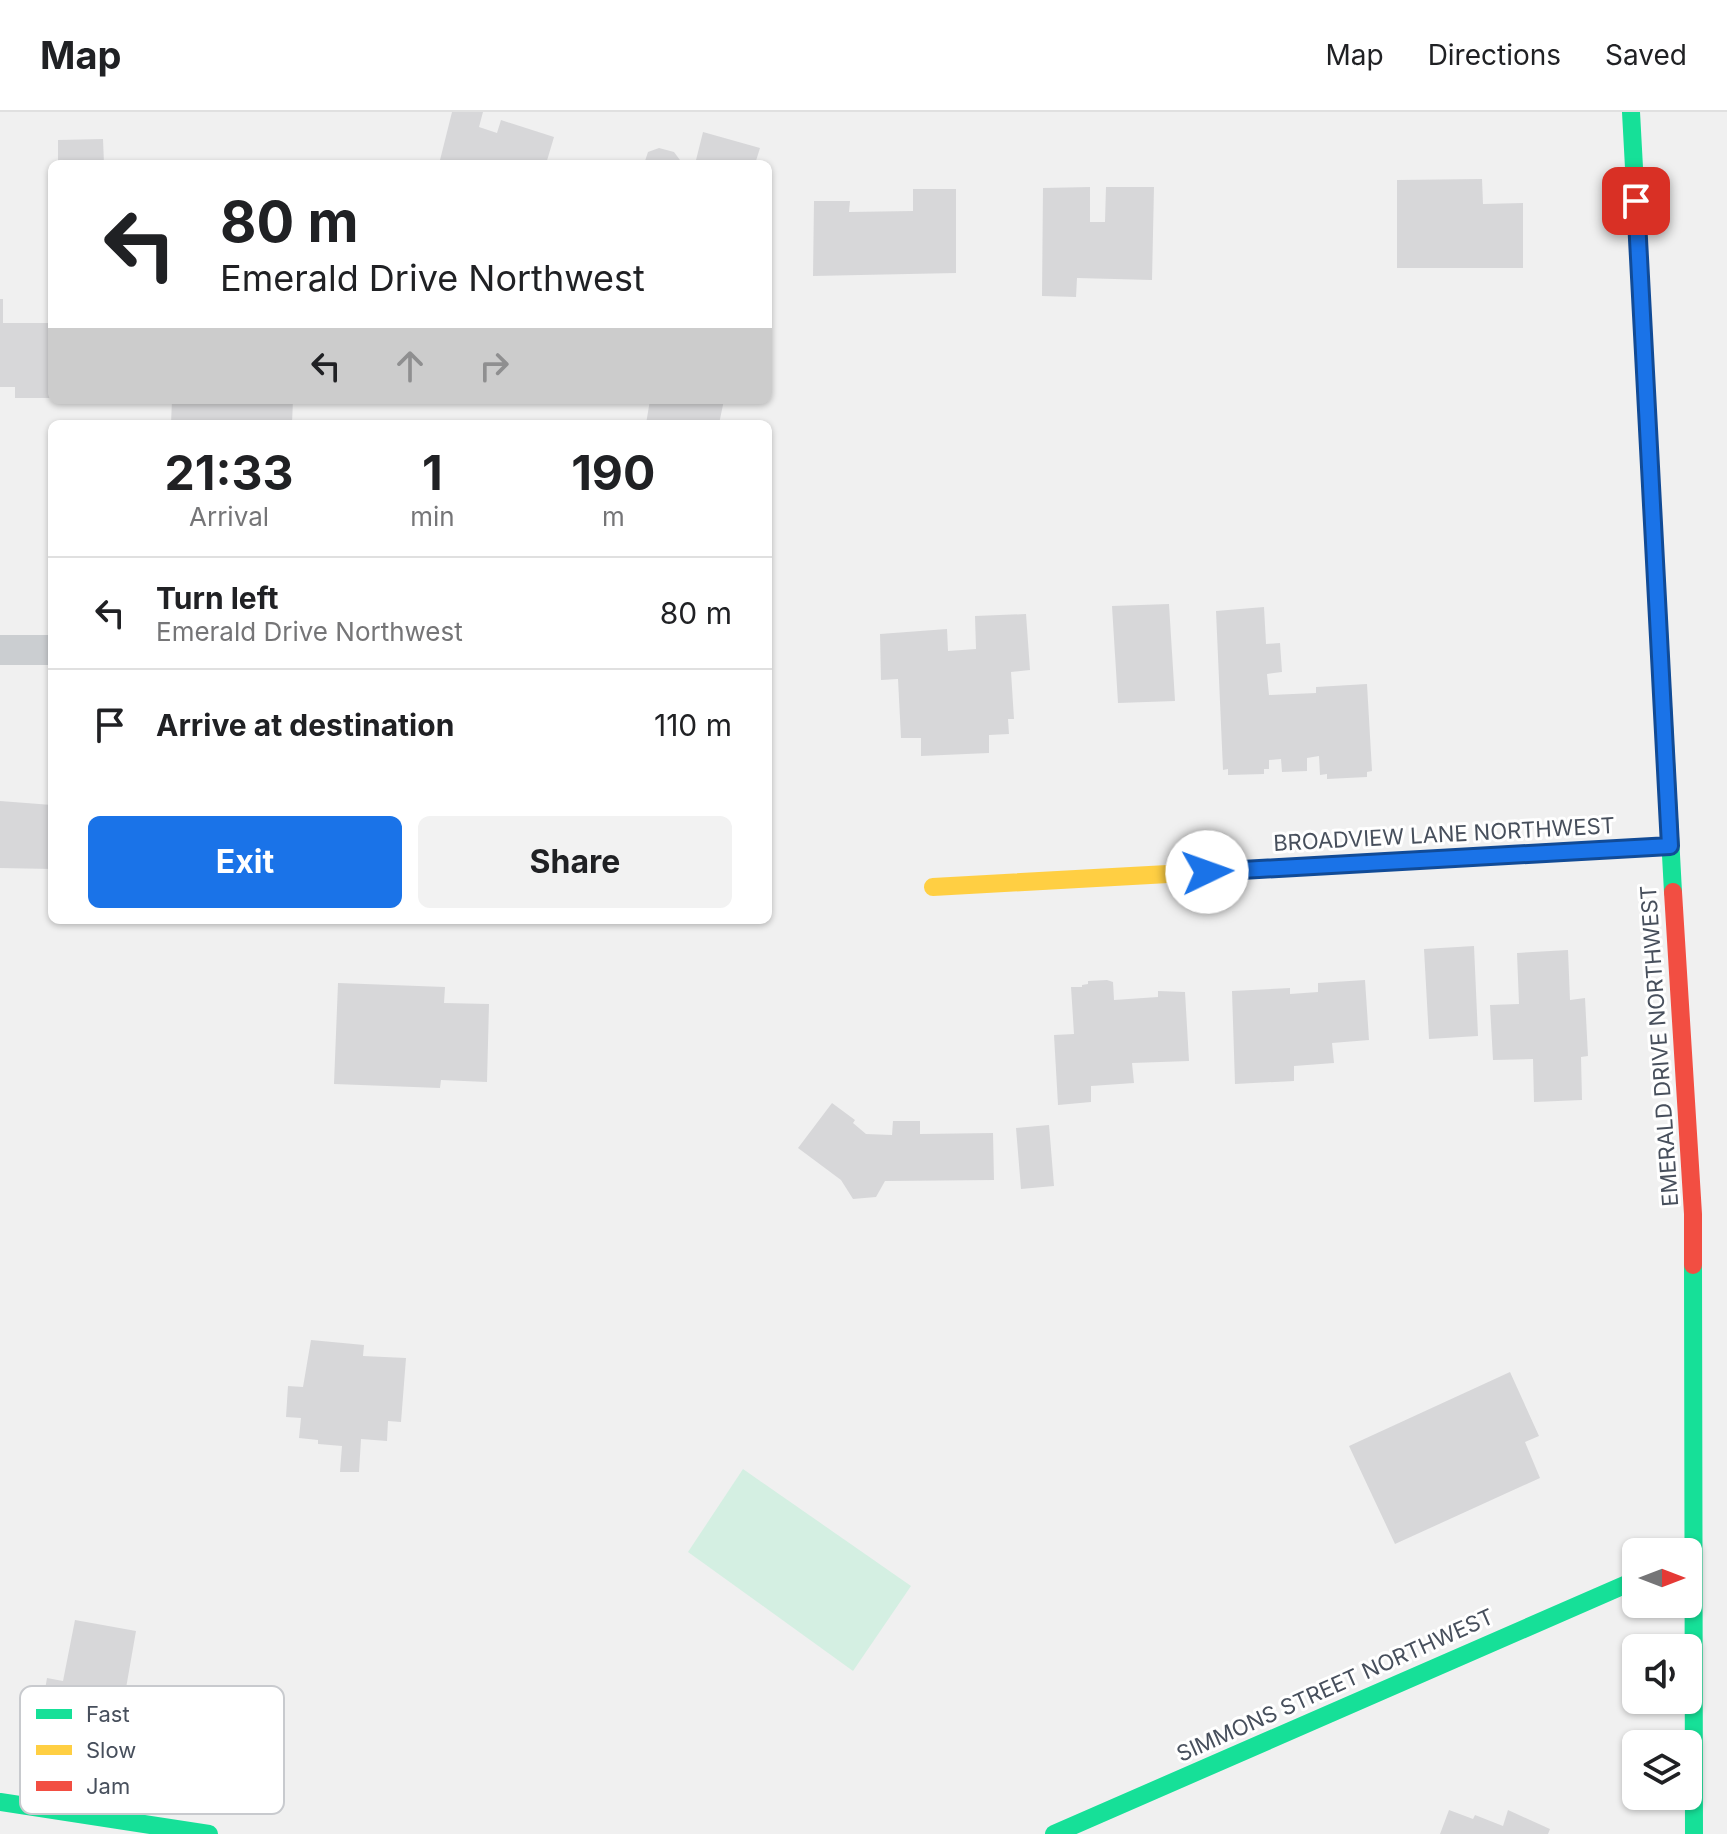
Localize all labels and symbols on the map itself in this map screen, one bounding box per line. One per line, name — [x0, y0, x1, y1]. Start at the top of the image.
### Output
pin — [1602, 167, 1670, 235]
street label: BROADVIEW LANE NORTHWEST — [1273, 812, 1615, 856]
position arrow — [1165, 830, 1249, 914]
street label: EMERALD DRIVE NORTHWEST — [1635, 884, 1683, 1208]
north arrow — [1622, 1538, 1702, 1618]
street label: SIMMONS STREET NORTHWEST — [1173, 1603, 1497, 1767]
legend — [20, 1686, 284, 1814]
text: Fast — [86, 1701, 130, 1727]
text: Slow — [86, 1737, 136, 1763]
text: Jam — [86, 1773, 130, 1799]

